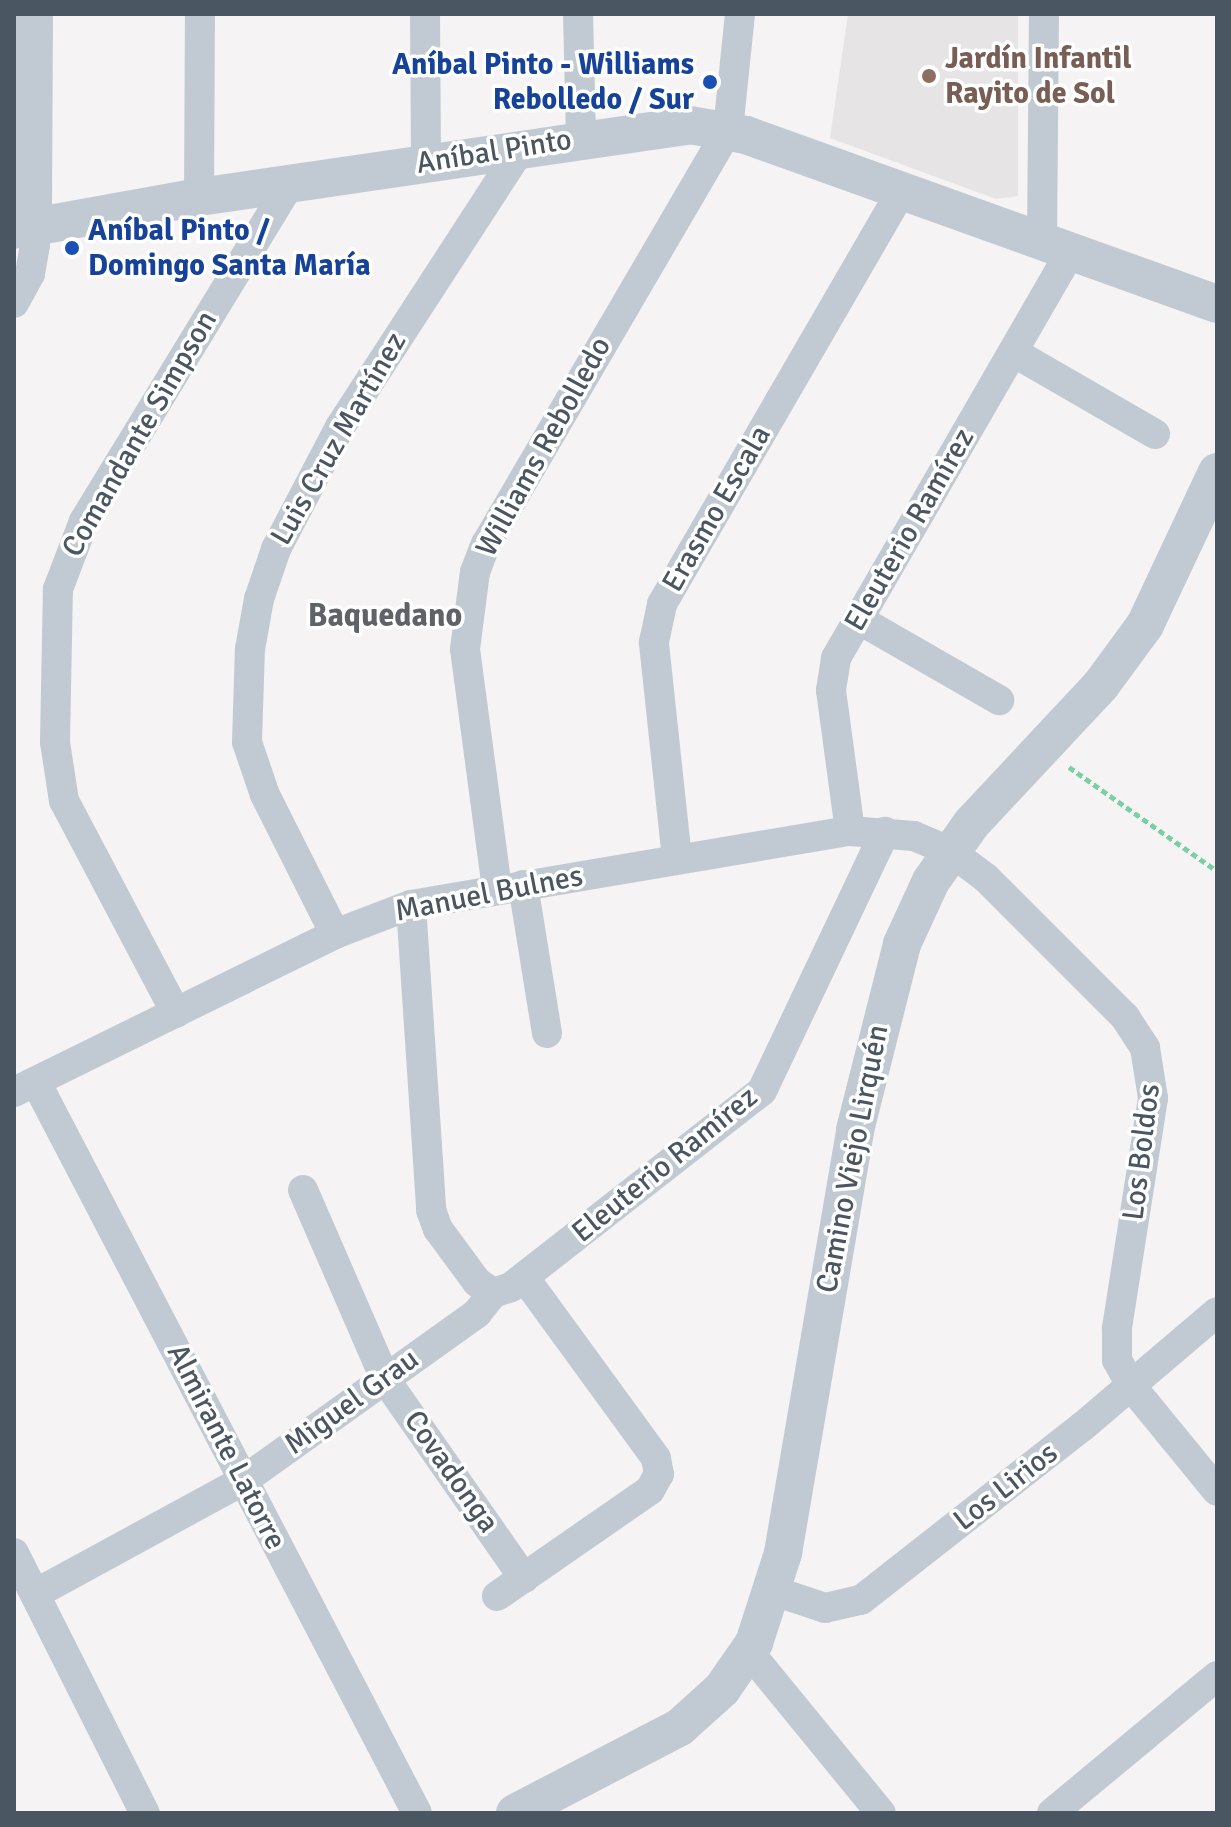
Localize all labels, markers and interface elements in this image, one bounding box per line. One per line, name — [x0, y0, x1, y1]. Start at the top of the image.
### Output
place label: Jardín Infantil Rayito de Sol — [945, 41, 1132, 112]
place label: Aníbal Pinto - Williams Rebolledo / Sur — [392, 47, 694, 118]
marker: Jardín Infantil Rayito de Sol — [920, 67, 938, 85]
marker: Aníbal Pinto - Williams Rebolledo / Sur — [701, 73, 719, 91]
street label: Aníbal Pinto — [414, 122, 574, 182]
place label: Aníbal Pinto / Domingo Santa María — [88, 213, 371, 284]
marker: Aníbal Pinto / Domingo Santa María — [63, 239, 81, 257]
street label: Comandante Simpson — [55, 305, 225, 563]
street label: Luis Cruz Martínez — [264, 326, 414, 552]
street label: Williams Rebolledo — [469, 331, 619, 563]
street label: Erasmo Escala — [655, 420, 779, 598]
street label: Eleuterio Ramírez — [837, 422, 983, 638]
district label: Baquedano — [308, 597, 462, 635]
street label: Manuel Bulnes — [392, 858, 586, 930]
street label: Camino Viejo Lirquén — [809, 1022, 897, 1296]
street label: Eleuterio Ramírez — [565, 1079, 765, 1251]
street label: Los Boldos — [1116, 1082, 1168, 1222]
street label: Almirante Latorre — [159, 1338, 293, 1556]
street label: Miguel Grau — [278, 1341, 426, 1463]
street label: Covadonga — [396, 1404, 506, 1540]
street label: Los Lirios — [947, 1435, 1065, 1539]

